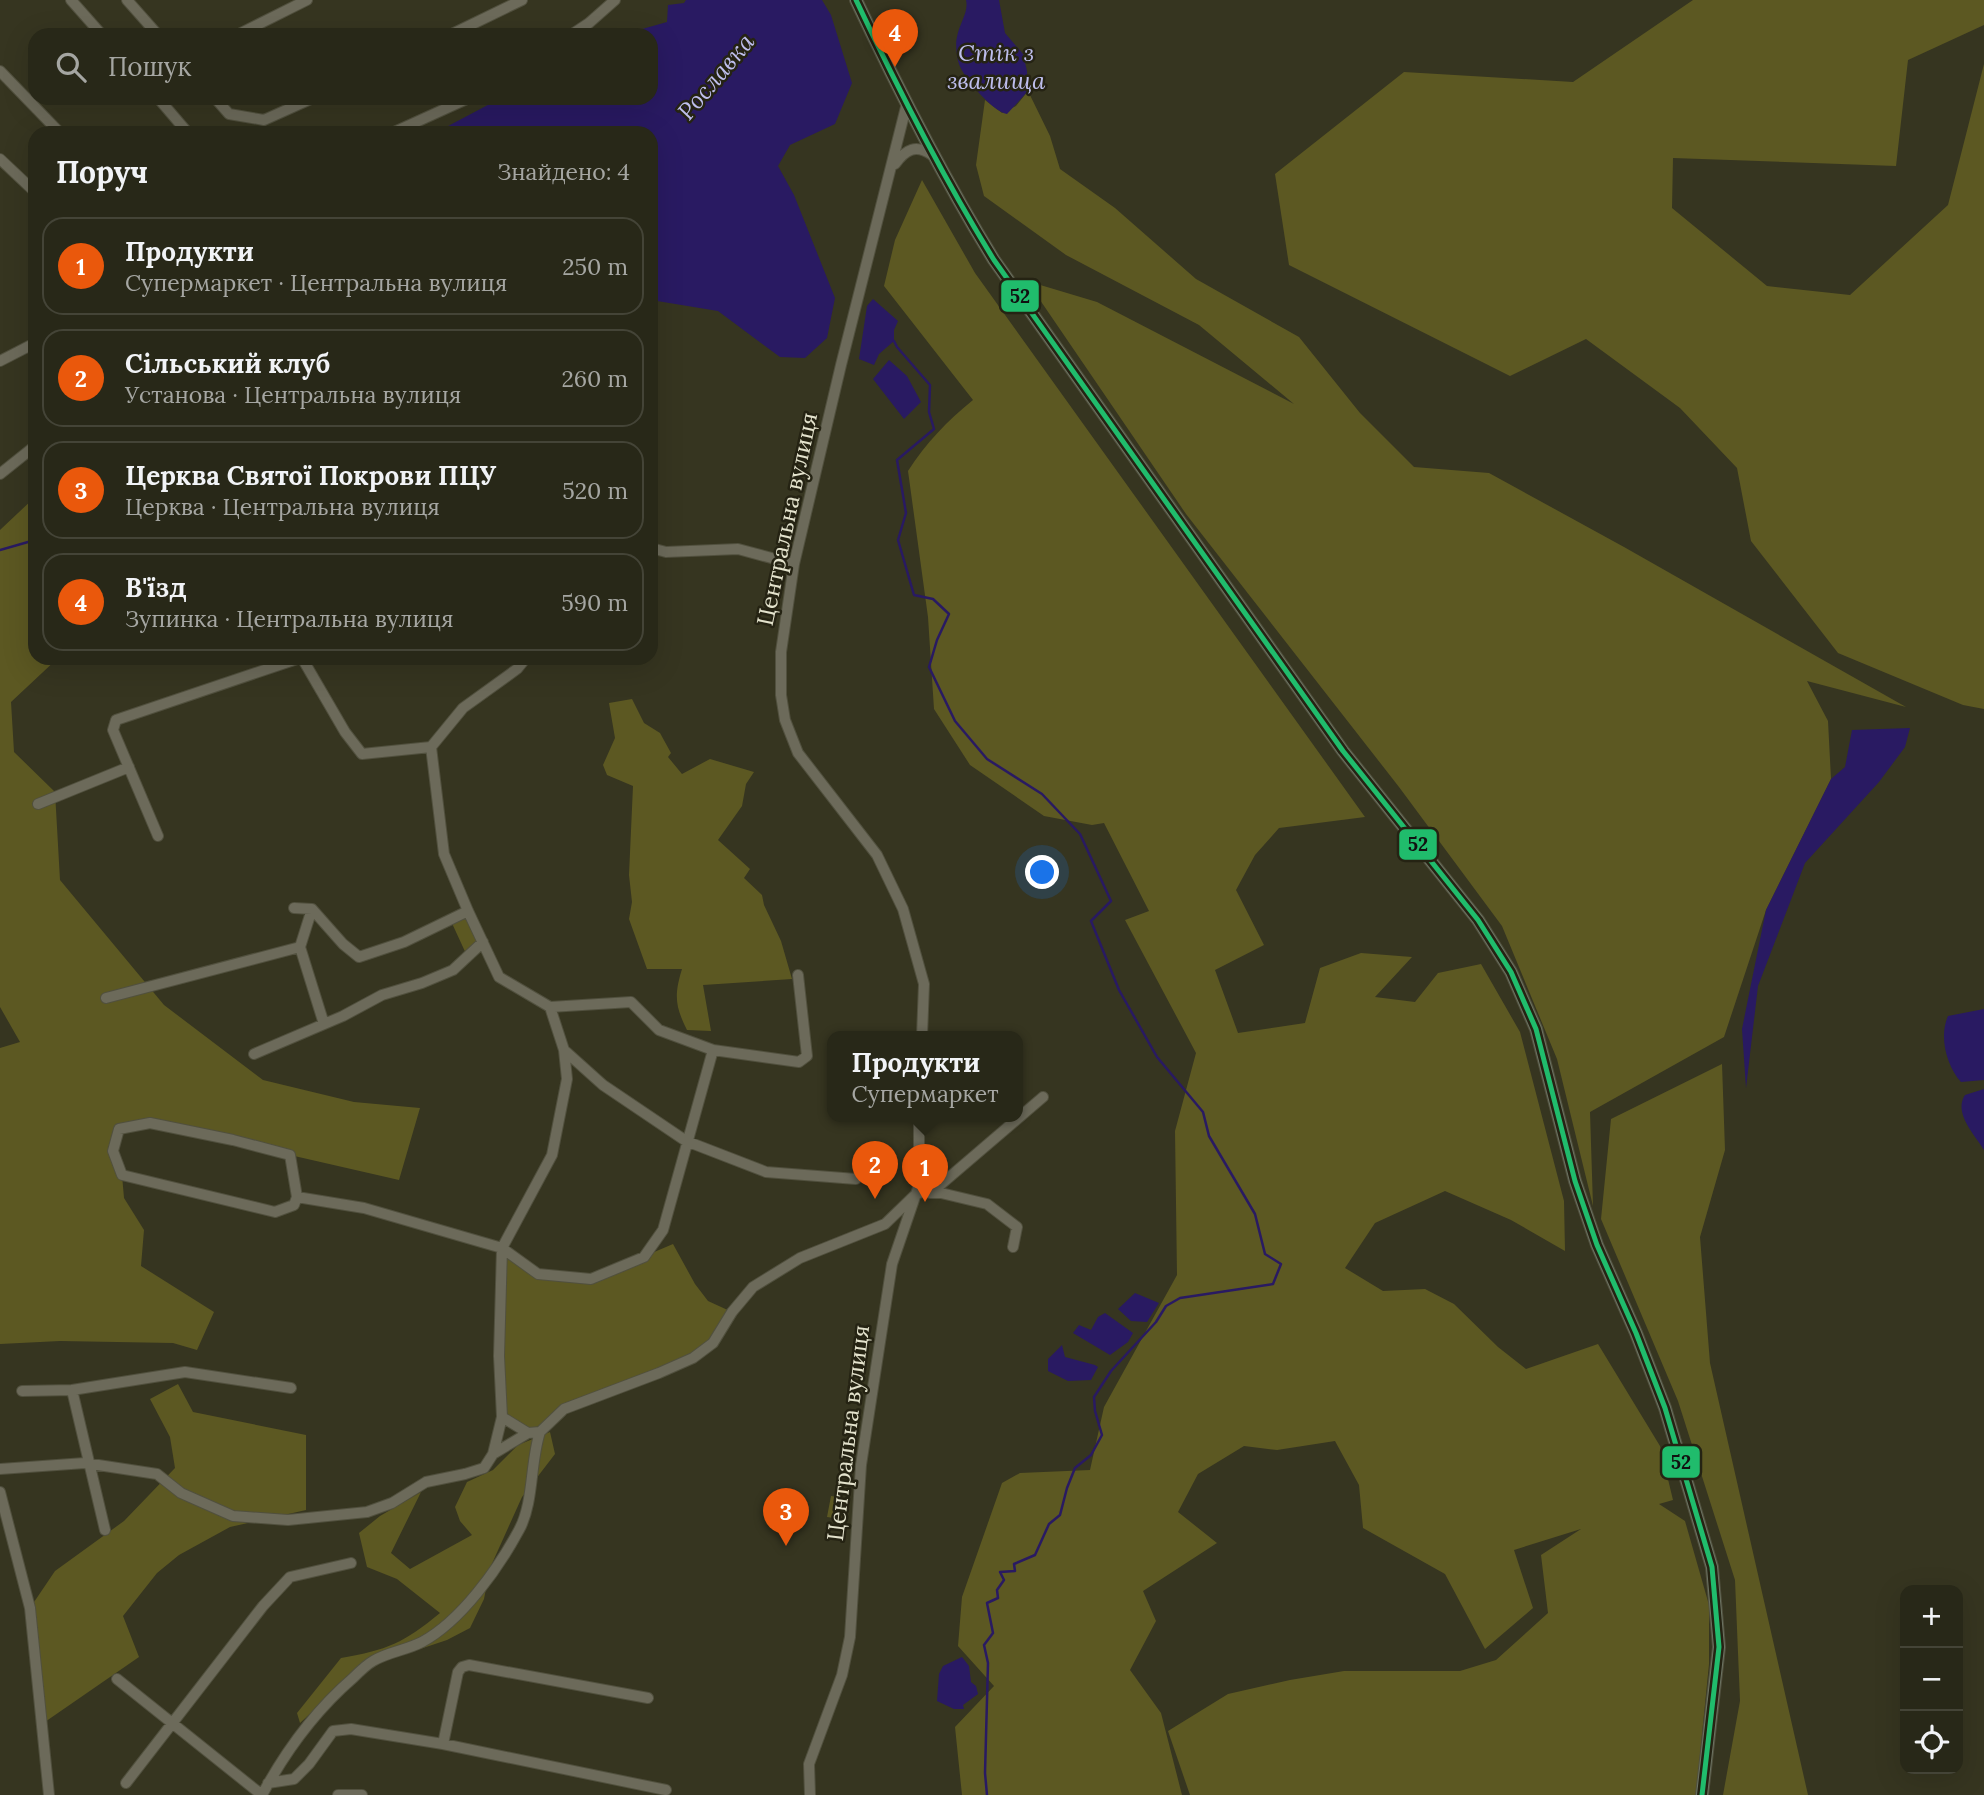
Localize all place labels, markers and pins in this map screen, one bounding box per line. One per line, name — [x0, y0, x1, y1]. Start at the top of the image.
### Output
pin: 4 — [872, 9, 918, 67]
pin: 2 — [852, 1141, 898, 1199]
pin: 1 — [902, 1144, 948, 1202]
pin: 3 — [763, 1488, 809, 1546]

